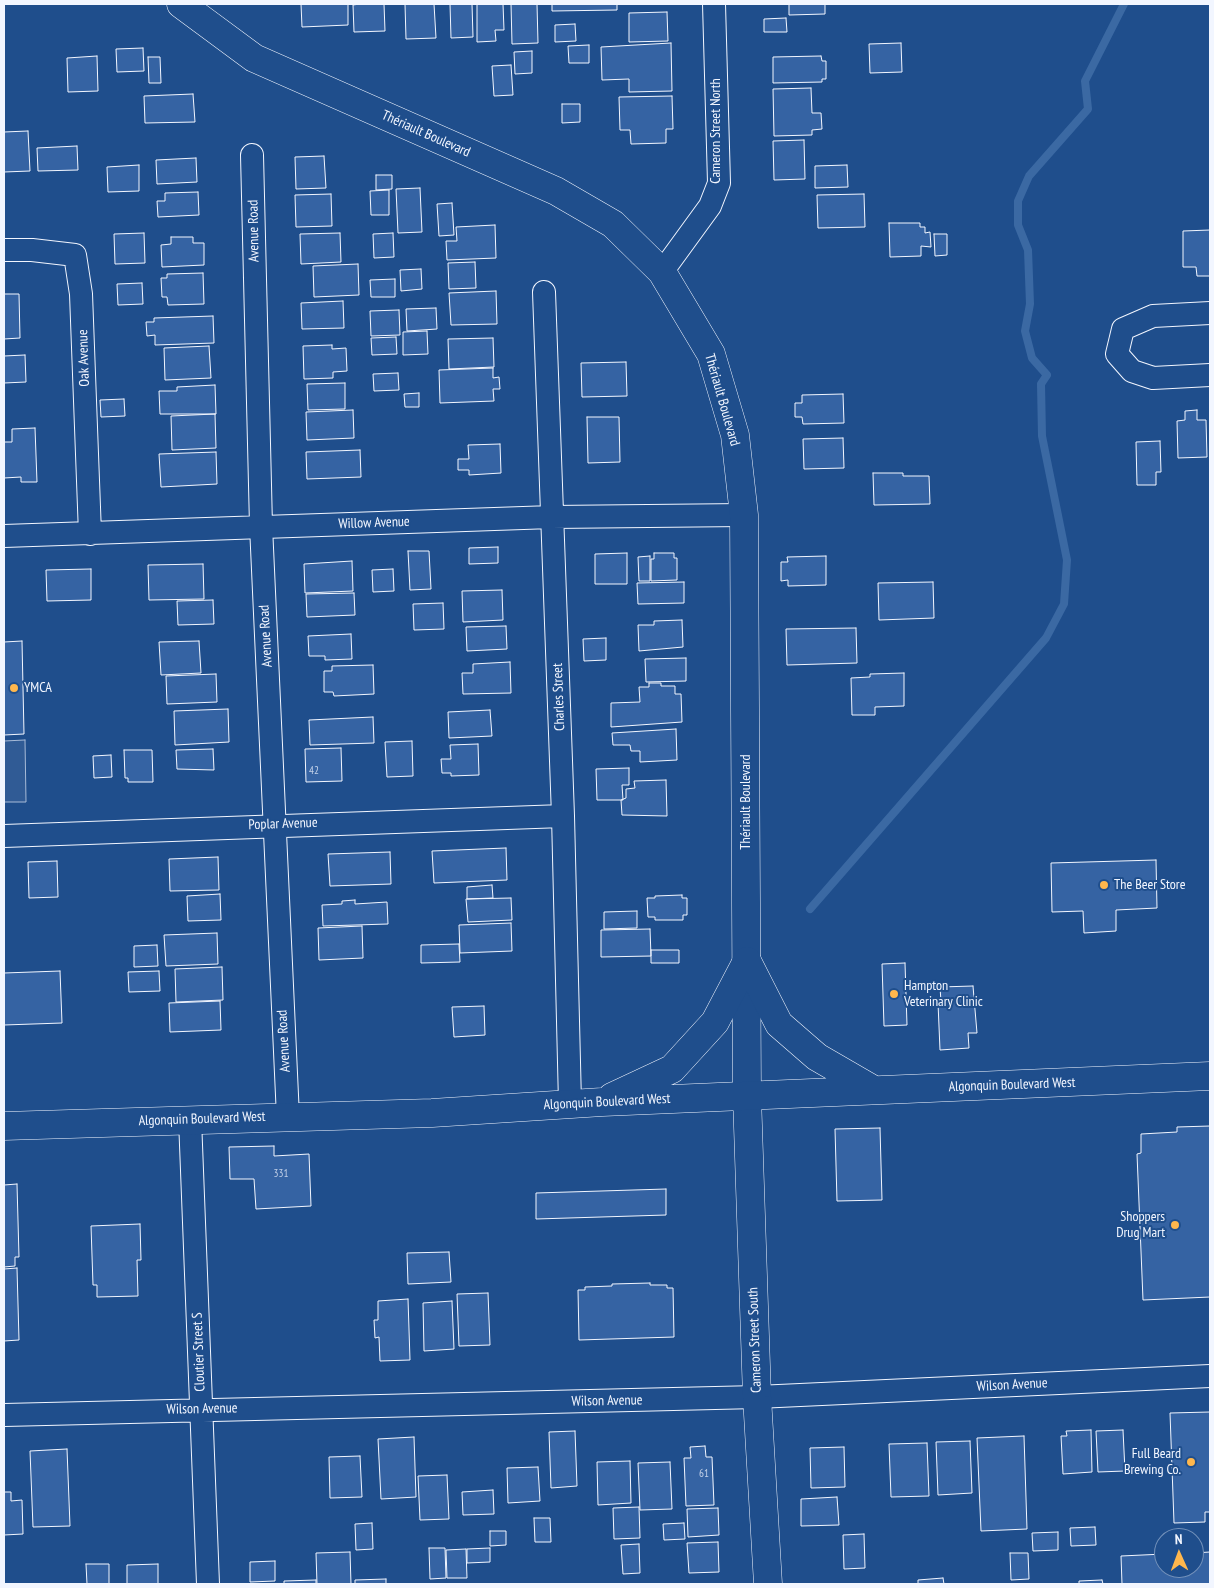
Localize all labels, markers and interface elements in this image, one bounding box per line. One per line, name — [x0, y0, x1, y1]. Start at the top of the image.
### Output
street label: Cameron Street North — [708, 78, 724, 184]
street label: Thériault Boulevard — [379, 107, 473, 161]
street label: Avenue Road — [245, 200, 263, 262]
street label: Oak Avenue — [75, 329, 93, 387]
street label: Thériault Boulevard — [701, 352, 743, 448]
street label: Willow Avenue — [338, 513, 410, 533]
street label: Avenue Road — [256, 604, 276, 668]
street label: Charles Street — [549, 663, 569, 731]
place label: YMCA — [24, 680, 52, 696]
marker: YMCA — [8, 682, 20, 694]
street label: Thériault Boulevard — [738, 754, 754, 850]
house number: 42 — [309, 764, 319, 778]
street label: Poplar Avenue — [248, 814, 318, 834]
place label: The Beer Store — [1114, 877, 1185, 893]
marker: The Beer Store — [1098, 879, 1110, 891]
place label: Hampton Veterinary Clinic — [904, 978, 983, 1010]
marker: Hampton Veterinary Clinic — [888, 988, 900, 1000]
street label: Avenue Road — [274, 1009, 294, 1073]
street label: Algonquin Boulevard West — [948, 1074, 1076, 1096]
street label: Algonquin Boulevard West — [543, 1090, 671, 1114]
street label: Algonquin Boulevard West — [138, 1108, 266, 1130]
house number: 331 — [274, 1167, 288, 1181]
place label: Shoppers Drug Mart — [1116, 1209, 1165, 1242]
marker: Shoppers Drug Mart — [1169, 1219, 1181, 1231]
street label: Cameron Street South — [745, 1287, 765, 1393]
street label: Cloutier Street S — [189, 1312, 209, 1392]
street label: Wilson Avenue — [976, 1375, 1048, 1395]
street label: Wilson Avenue — [571, 1392, 643, 1410]
street label: Wilson Avenue — [166, 1400, 238, 1418]
place label: Full Beard Brewing Co. — [1124, 1446, 1181, 1478]
marker: Full Beard Brewing Co. — [1185, 1456, 1197, 1468]
house number: 61 — [699, 1467, 709, 1481]
north arrow — [1154, 1528, 1204, 1578]
text: N — [1174, 1530, 1183, 1548]

